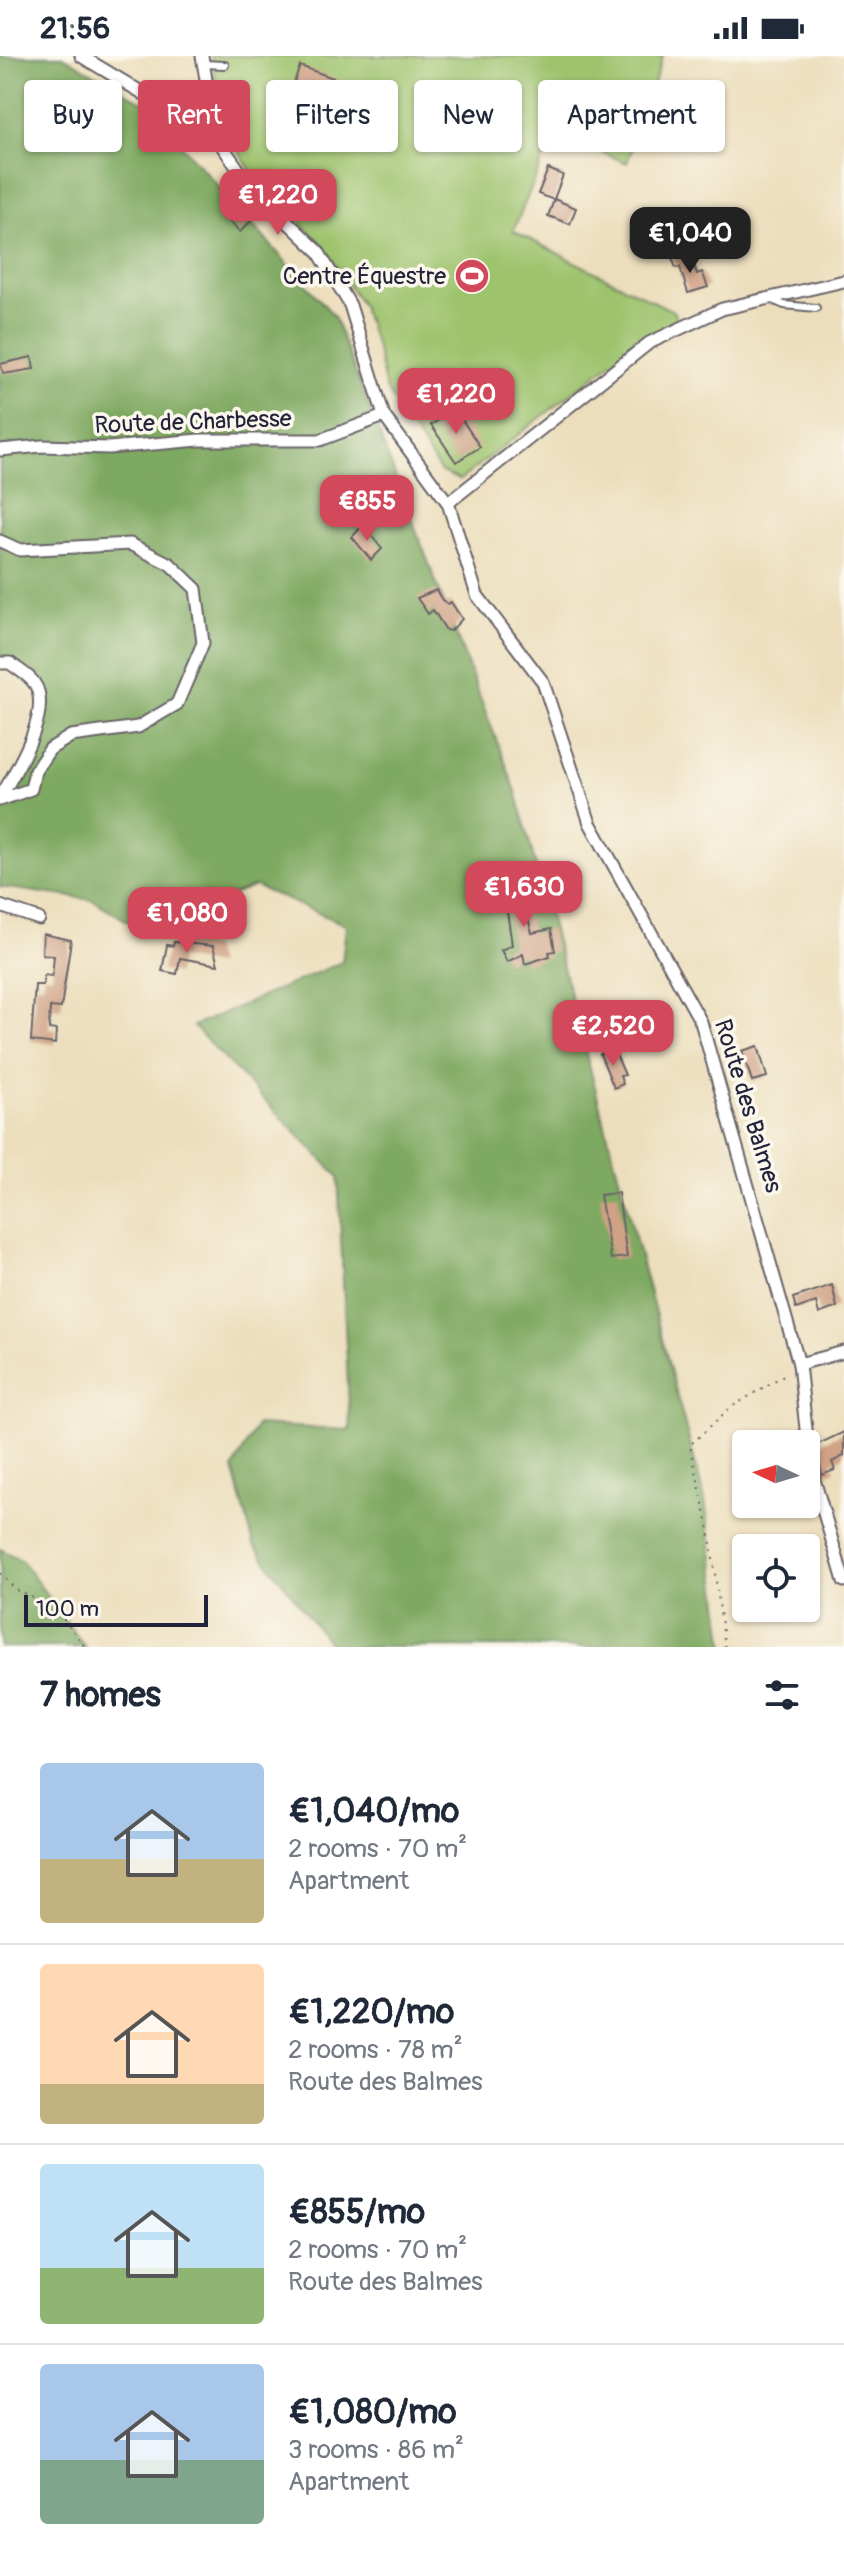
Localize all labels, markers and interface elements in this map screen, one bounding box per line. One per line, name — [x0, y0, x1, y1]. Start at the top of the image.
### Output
text: 21:56 — [40, 10, 110, 47]
chip: Buy — [24, 80, 122, 152]
chip: Rent — [138, 80, 250, 152]
chip: Filters — [266, 80, 398, 152]
chip: New — [414, 80, 522, 152]
chip: Apartment — [538, 80, 725, 152]
pin: €1,220 — [213, 169, 343, 237]
text: €1,220 — [238, 179, 318, 211]
pin: €1,040 — [625, 207, 755, 275]
text: €1,040 — [648, 217, 732, 249]
sports icon: Centre Équestre — [453, 257, 491, 295]
place label: Centre Équestre — [283, 262, 446, 291]
pin: €1,220 — [391, 368, 521, 436]
text: €1,220 — [416, 378, 496, 410]
street label: Route de Charbesse — [94, 404, 292, 440]
pin: €855 — [320, 475, 414, 543]
text: €855 — [338, 485, 396, 517]
pin: €1,630 — [459, 861, 589, 929]
text: €1,630 — [483, 871, 565, 903]
pin: €1,080 — [122, 887, 252, 955]
text: €1,080 — [146, 897, 228, 929]
pin: €2,520 — [548, 1000, 678, 1068]
text: €2,520 — [571, 1010, 655, 1042]
street label: Route des Balmes — [708, 1016, 788, 1196]
north arrow — [732, 1430, 820, 1518]
map controls — [732, 1430, 820, 1622]
button: locate — [732, 1534, 820, 1622]
scale bar — [24, 1591, 208, 1627]
text: 100 m — [36, 1595, 99, 1623]
icon: filters — [760, 1673, 804, 1717]
text: 7 homes — [40, 1674, 161, 1717]
text: €1,040/mo — [288, 1790, 459, 1833]
icon: home — [104, 1795, 200, 1891]
text: 2 rooms · 70 m² — [288, 1833, 467, 1865]
text: Apartment — [288, 1865, 409, 1897]
text: €1,220/mo — [288, 1991, 454, 2034]
icon: home — [104, 1996, 200, 2092]
text: 2 rooms · 78 m² — [288, 2034, 463, 2066]
text: Route des Balmes — [288, 2066, 483, 2098]
text: €855/mo — [288, 2191, 425, 2234]
icon: home — [104, 2196, 200, 2292]
text: 2 rooms · 70 m² — [288, 2234, 467, 2266]
text: Route des Balmes — [288, 2266, 483, 2298]
text: €1,080/mo — [288, 2391, 457, 2434]
icon: home — [104, 2396, 200, 2492]
text: 3 rooms · 86 m² — [288, 2434, 464, 2466]
text: Apartment — [288, 2466, 409, 2498]

